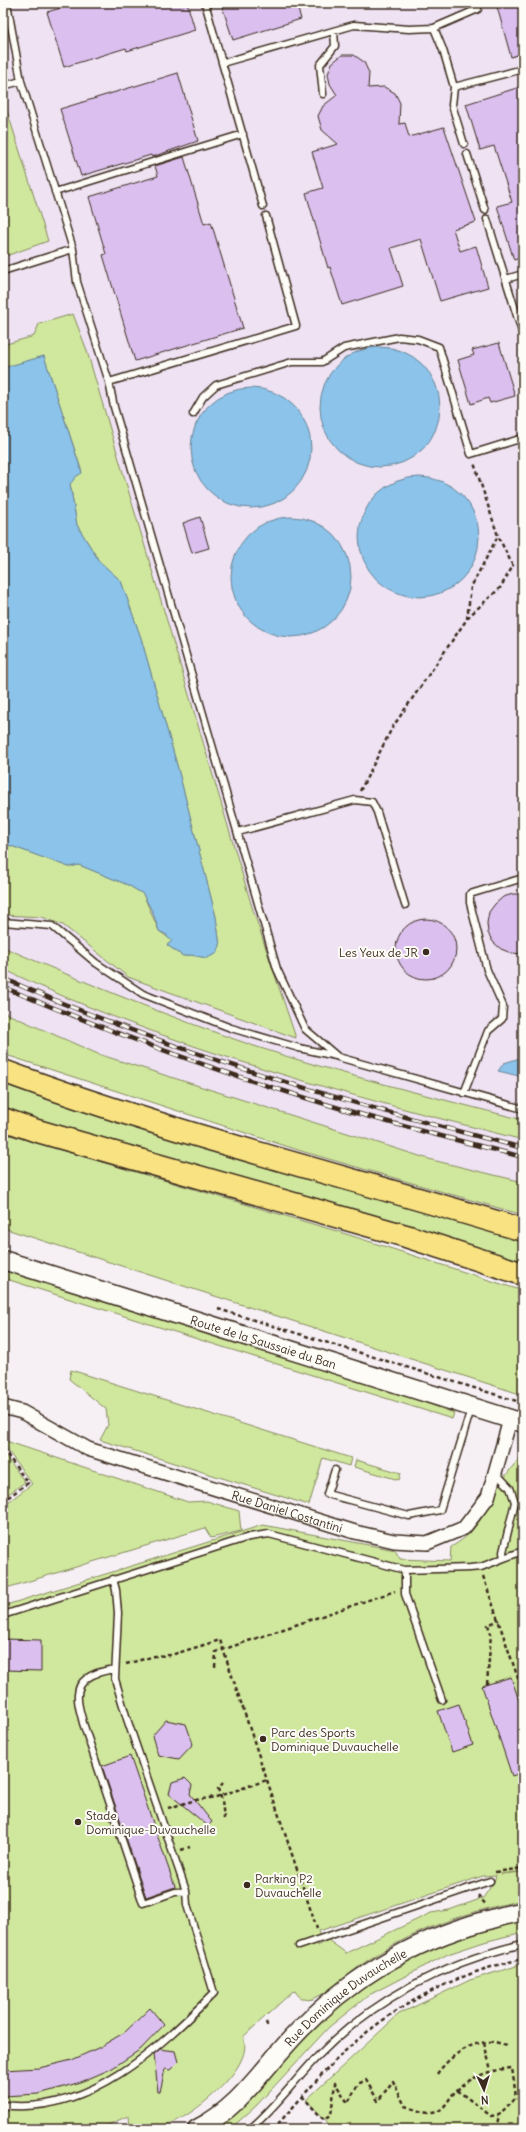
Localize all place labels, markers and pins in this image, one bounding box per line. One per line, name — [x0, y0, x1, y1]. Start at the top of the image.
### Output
place label: Les Yeux de JR — [339, 945, 418, 960]
marker: Les Yeux de JR — [421, 947, 431, 957]
place label: Parc des Sports Dominique Duvauchelle — [271, 1725, 398, 1754]
marker: Parc des Sports Dominique Duvauchelle — [258, 1734, 268, 1744]
place label: Stade Dominique-Duvauchelle — [86, 1808, 216, 1837]
marker: Stade Dominique-Duvauchelle — [73, 1817, 83, 1827]
place label: Parking P2 Duvauchelle — [255, 1871, 321, 1900]
marker: Parking P2 Duvauchelle — [242, 1880, 252, 1890]

